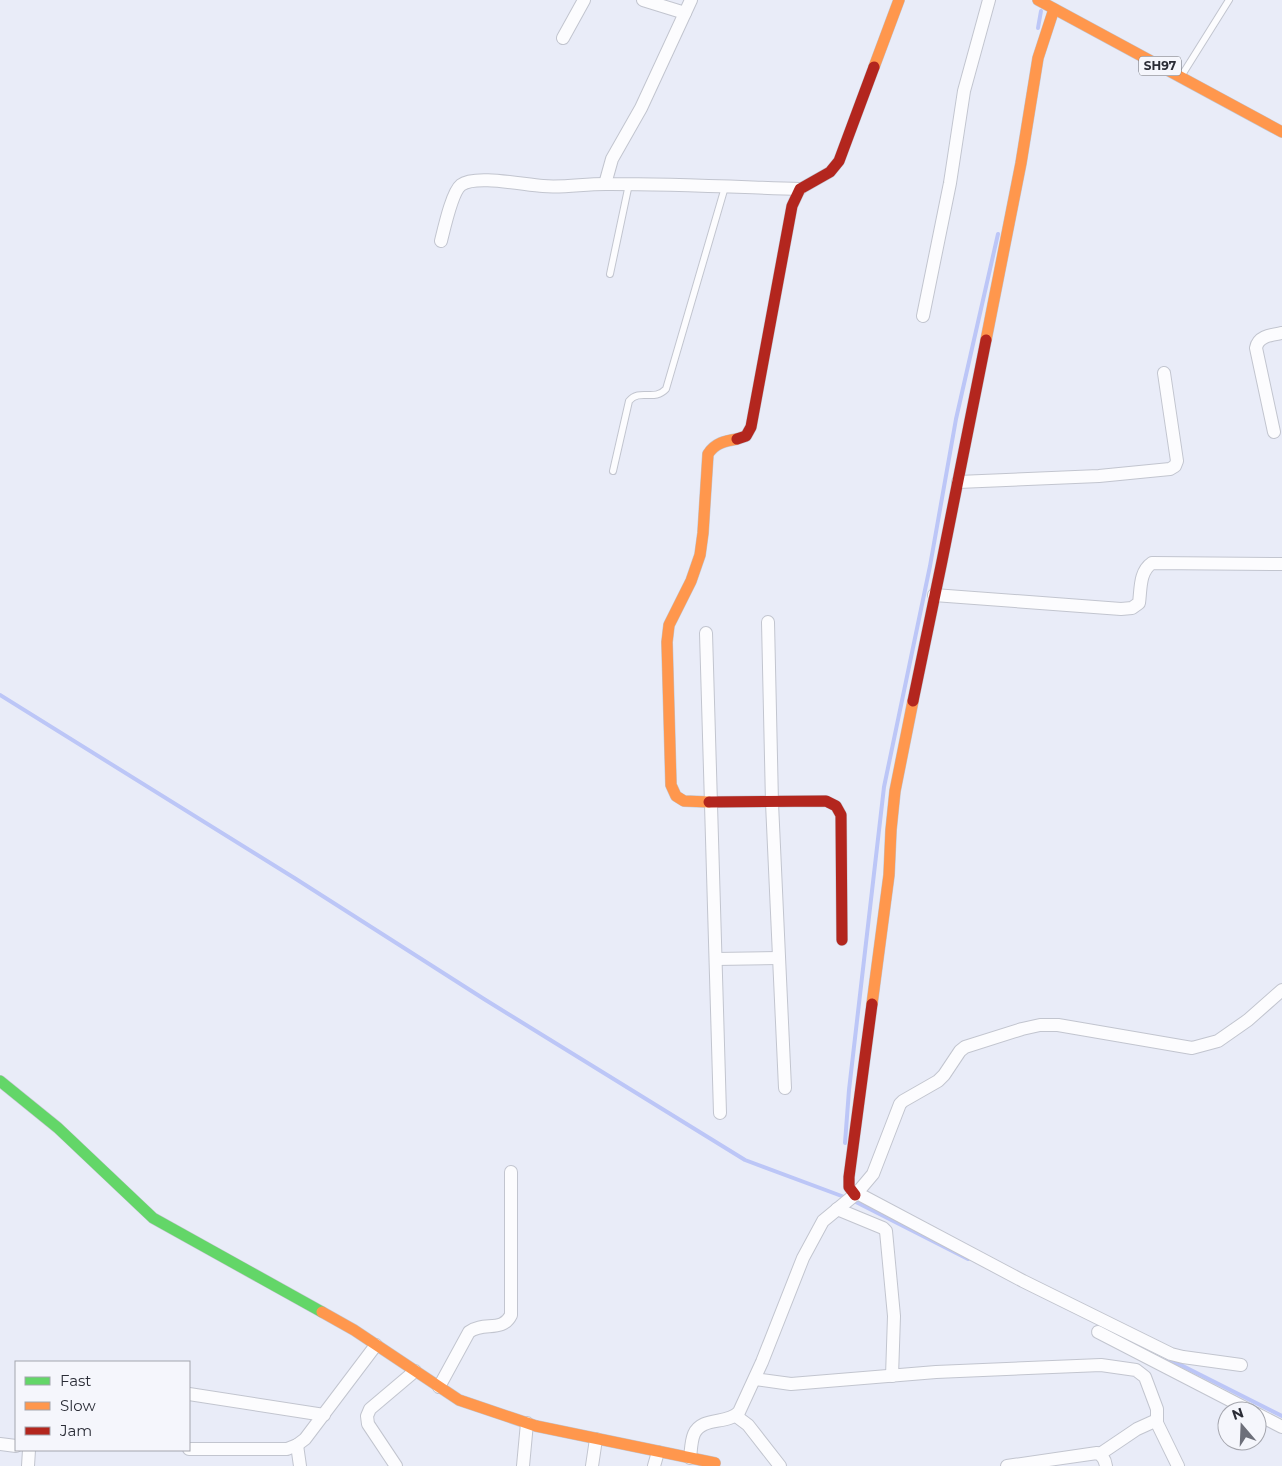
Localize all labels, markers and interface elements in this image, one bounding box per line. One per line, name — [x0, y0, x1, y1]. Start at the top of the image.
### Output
road number: SH97 — [1139, 56, 1181, 76]
legend — [15, 1361, 190, 1451]
text: Fast — [60, 1371, 91, 1390]
text: Slow — [60, 1396, 96, 1415]
north arrow — [1217, 1401, 1267, 1451]
text: N — [1229, 1403, 1246, 1424]
text: Jam — [59, 1421, 92, 1440]

